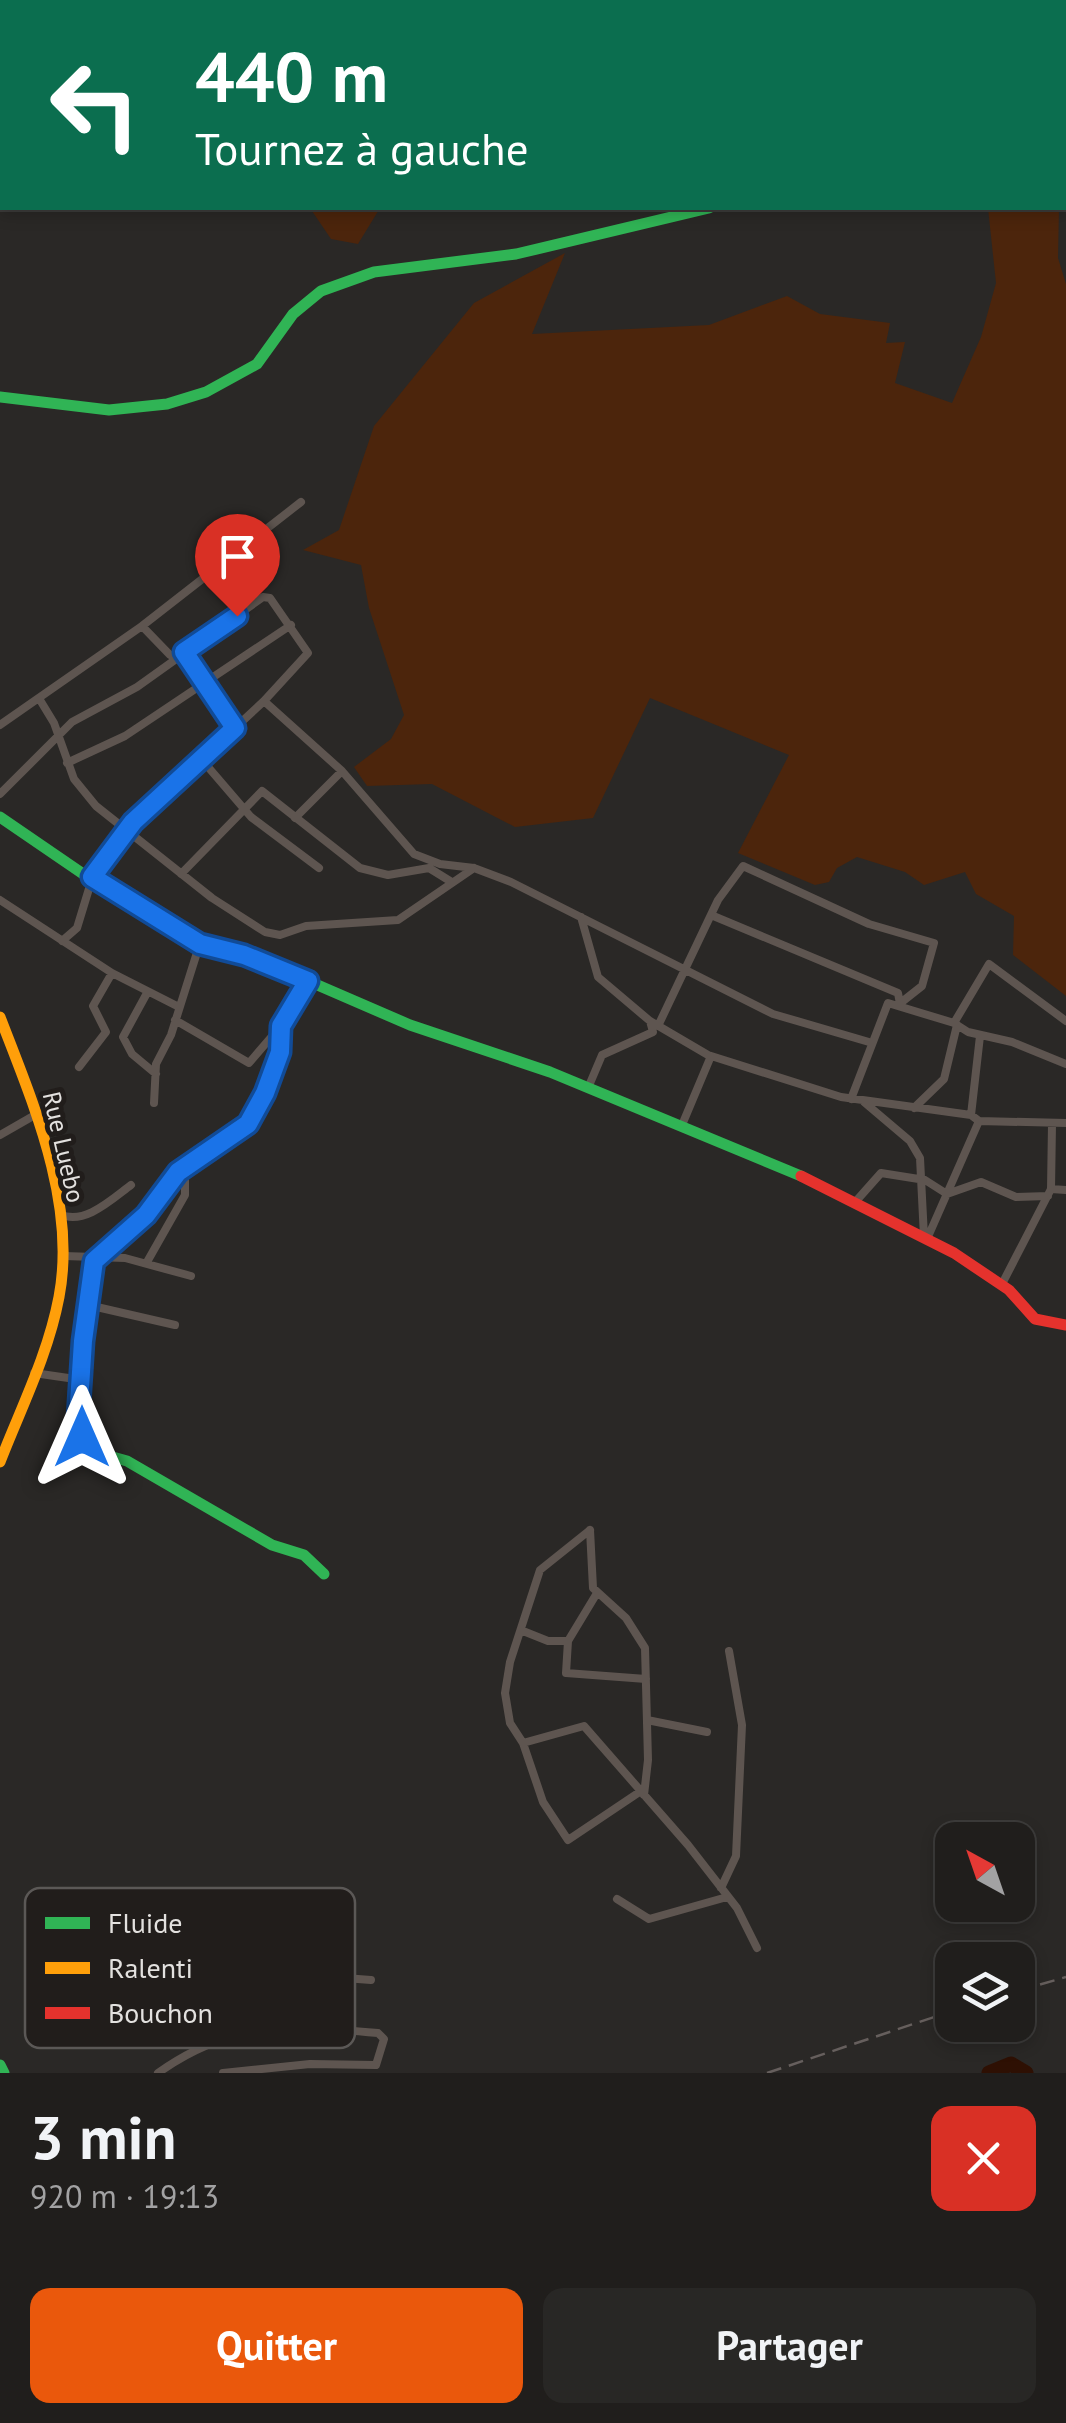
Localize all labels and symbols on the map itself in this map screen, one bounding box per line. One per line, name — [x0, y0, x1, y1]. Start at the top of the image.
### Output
pin — [195, 514, 280, 617]
street label: Rue Luebo — [36, 1088, 92, 1206]
position arrow — [30, 1385, 134, 1489]
north arrow — [935, 1822, 1035, 1922]
legend — [25, 1888, 355, 2048]
text: Fluide — [108, 1904, 183, 1941]
text: Ralenti — [108, 1949, 193, 1986]
text: Bouchon — [108, 1994, 213, 2031]

